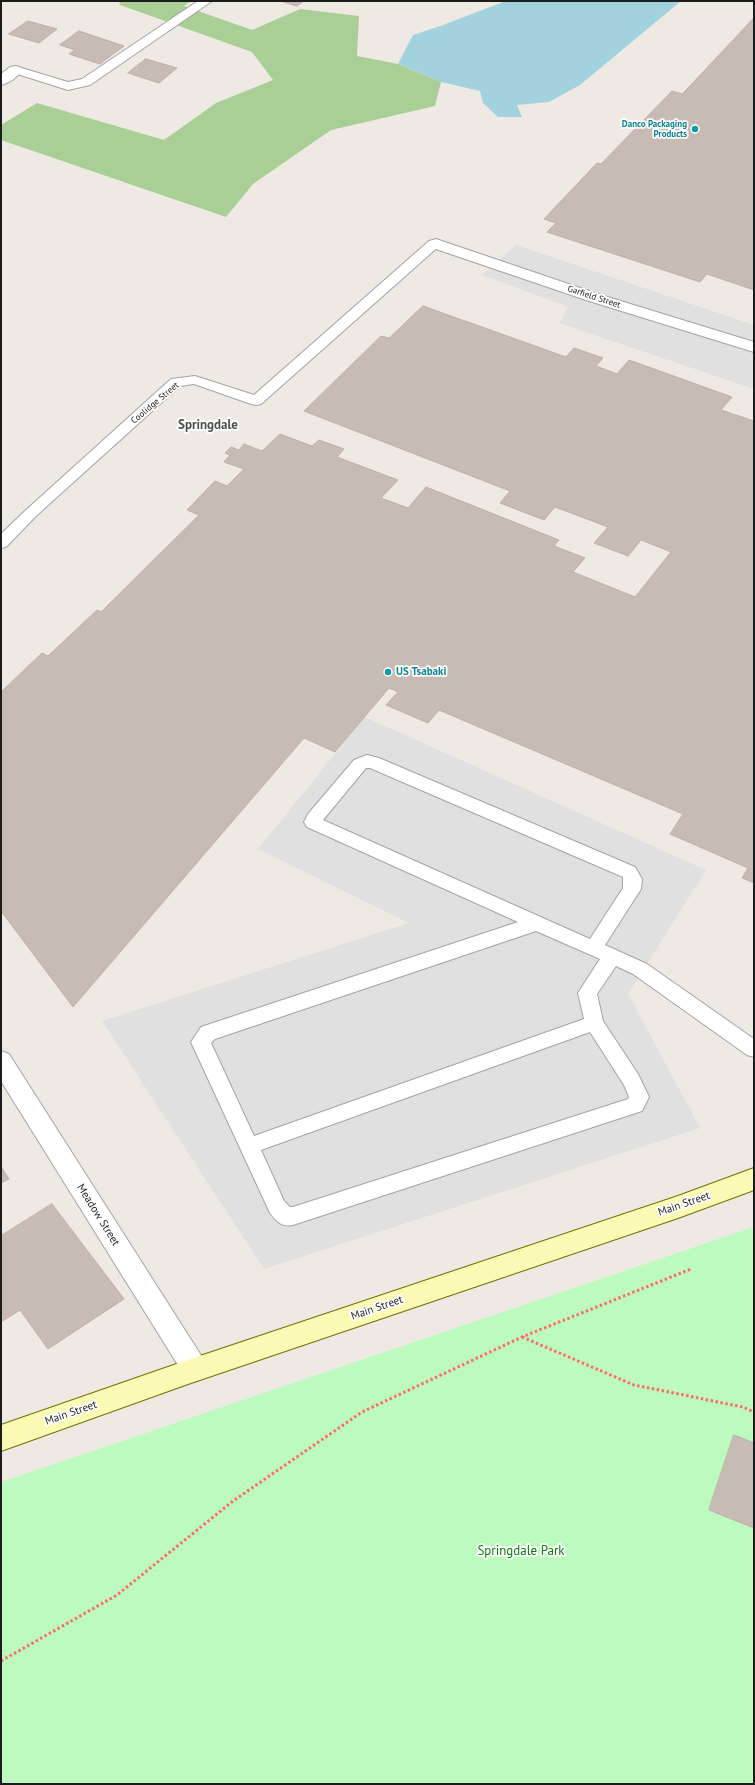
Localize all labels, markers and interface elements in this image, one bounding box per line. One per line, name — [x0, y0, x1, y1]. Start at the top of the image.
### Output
place label: Danco Packaging Products — [622, 119, 687, 140]
marker: Danco Packaging Products — [690, 124, 700, 134]
street label: Garfield Street — [566, 283, 622, 311]
street label: Coolidge Street — [129, 380, 181, 426]
district label: Springdale — [178, 417, 238, 433]
place label: US Tsabaki — [396, 665, 446, 679]
marker: US Tsabaki — [383, 667, 393, 677]
street label: Meadow Street — [74, 1182, 122, 1248]
street label: Main Street — [656, 1189, 712, 1219]
street label: Main Street — [349, 1293, 405, 1323]
street label: Main Street — [43, 1398, 99, 1428]
park label: Springdale Park — [477, 1543, 565, 1559]

